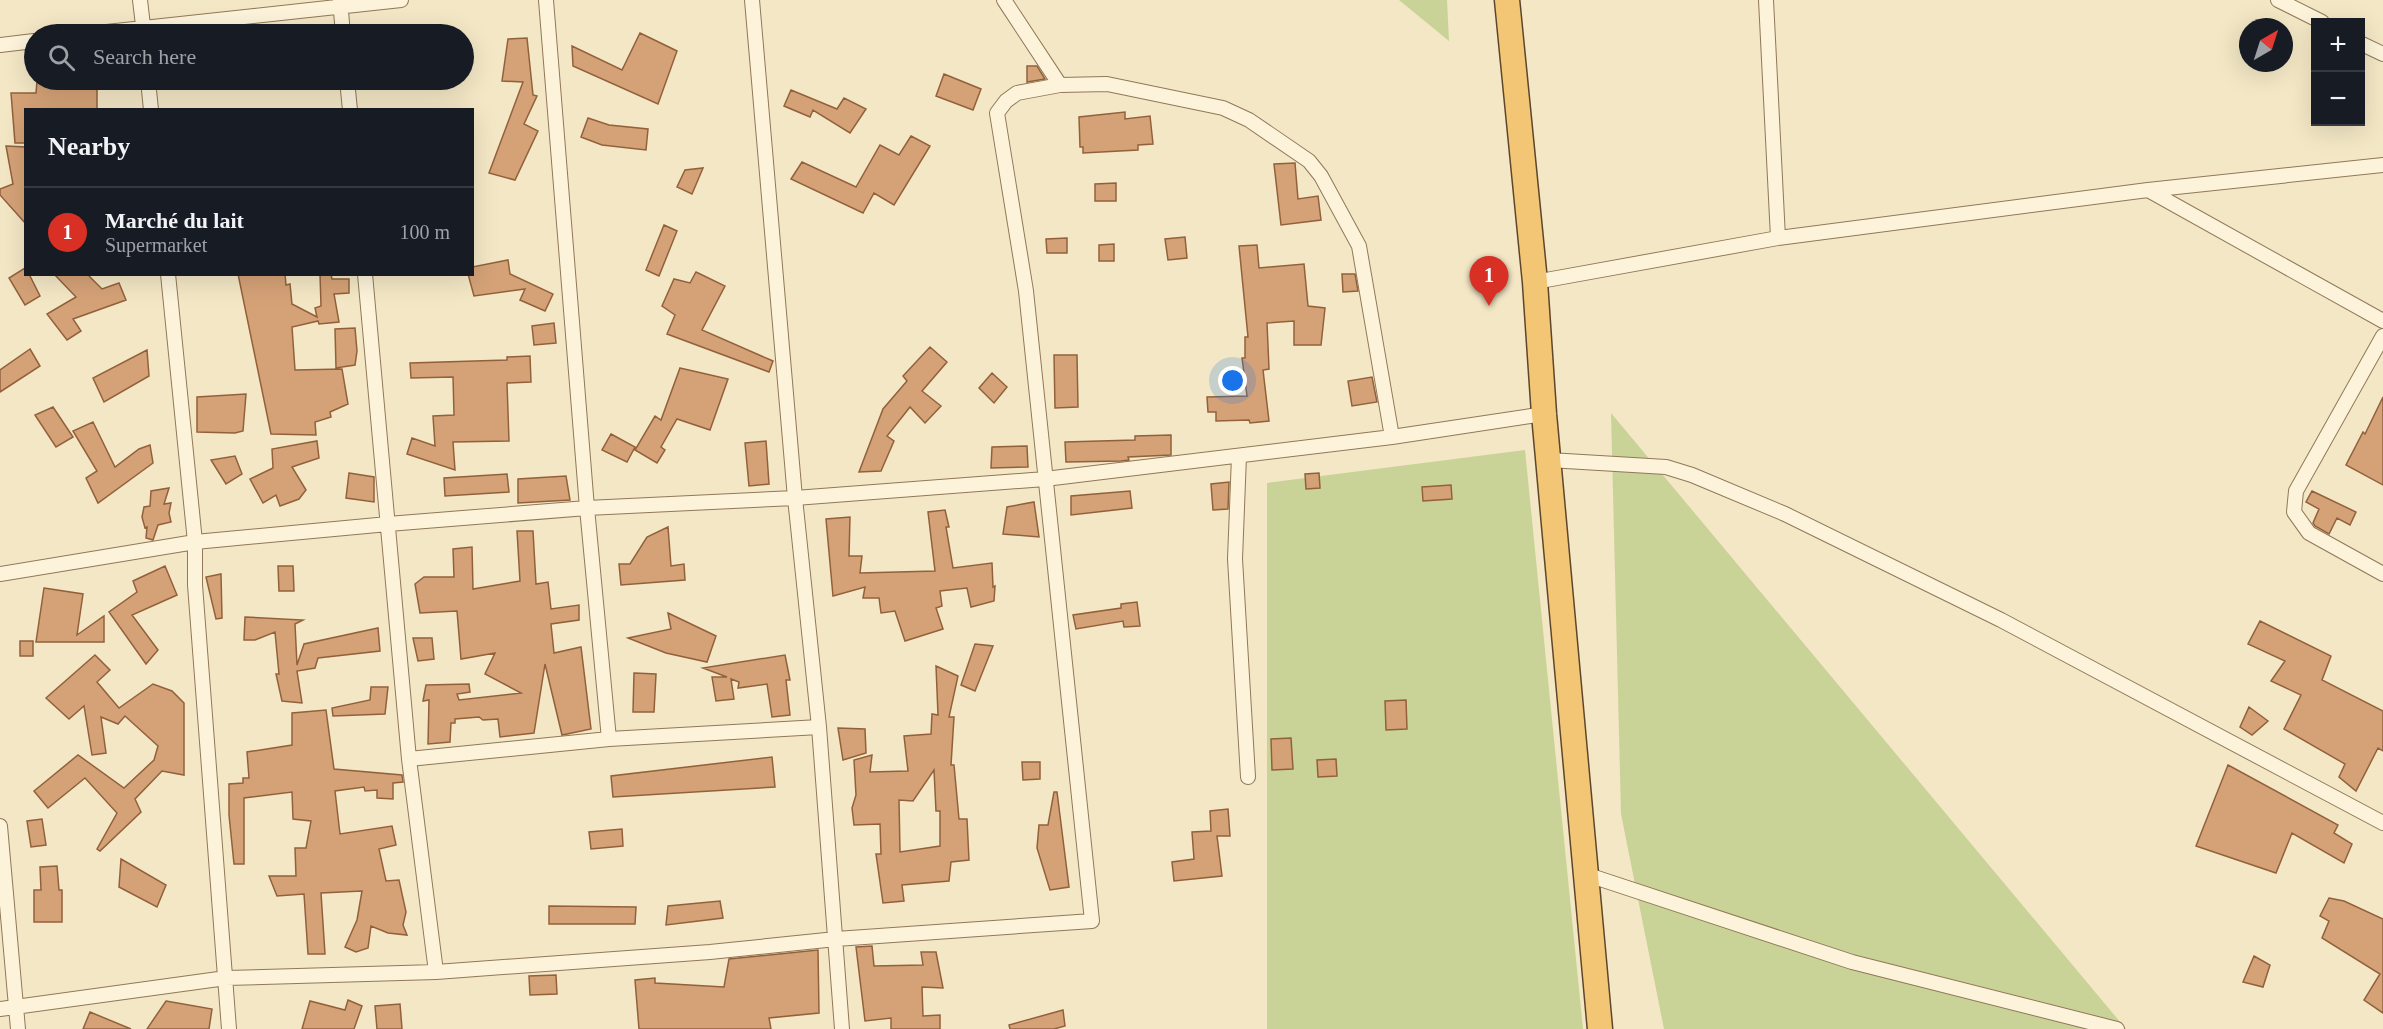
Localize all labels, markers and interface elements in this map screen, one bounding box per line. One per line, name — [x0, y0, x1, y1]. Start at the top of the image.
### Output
north arrow — [2239, 18, 2293, 72]
map controls — [2311, 18, 2365, 126]
button: + — [2311, 18, 2365, 72]
search box — [24, 24, 474, 90]
icon: search — [45, 41, 78, 74]
text: Search here — [93, 44, 196, 69]
button: − — [2311, 72, 2365, 126]
text: Nearby — [48, 132, 130, 161]
text: Marché du lait — [105, 208, 244, 233]
text: 1 — [63, 221, 73, 243]
text: 100 m — [399, 221, 450, 243]
text: Supermarket — [105, 234, 207, 256]
pin: 1 — [1470, 256, 1508, 306]
your location — [1218, 366, 1247, 395]

